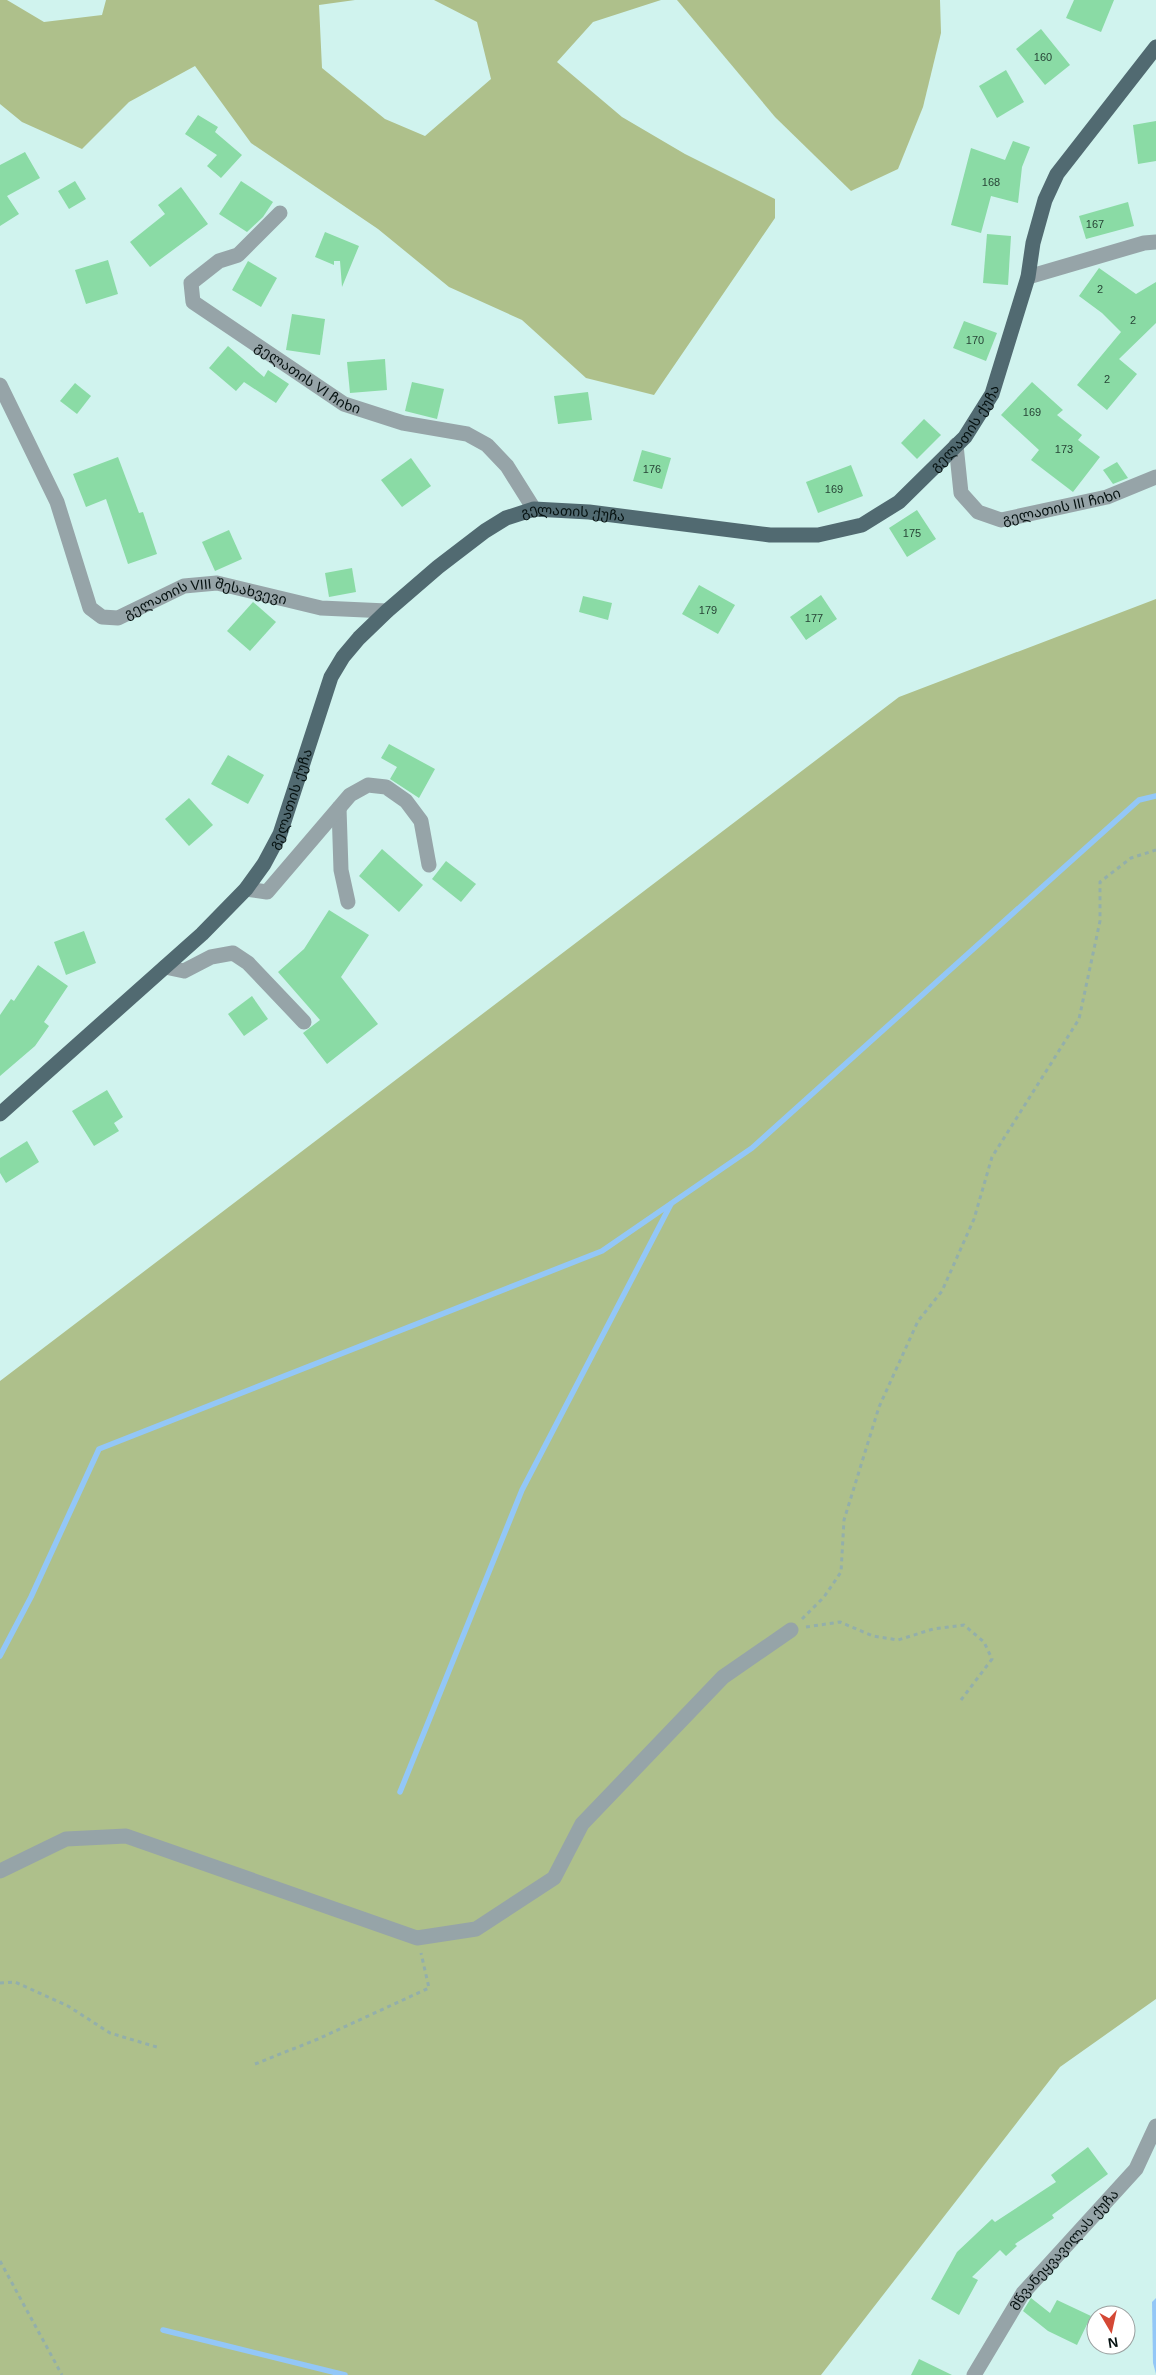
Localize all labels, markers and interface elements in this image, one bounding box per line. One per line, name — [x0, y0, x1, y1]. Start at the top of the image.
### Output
house number: 160 — [1034, 51, 1052, 63]
house number: 168 — [982, 176, 1000, 188]
house number: 167 — [1086, 218, 1104, 230]
house number: 2 — [1097, 283, 1103, 295]
house number: 2 — [1130, 314, 1136, 326]
house number: 170 — [966, 334, 984, 346]
street label: გელათის VI ჩიხი — [252, 338, 363, 417]
house number: 2 — [1104, 373, 1110, 385]
street label: გელათის ქუჩა — [927, 383, 1002, 475]
house number: 169 — [1023, 406, 1041, 418]
house number: 173 — [1055, 443, 1073, 455]
house number: 176 — [643, 463, 661, 475]
house number: 169 — [825, 483, 843, 495]
street label: გელათის III ჩიხი — [1001, 484, 1123, 528]
street label: გელათის ქუჩა — [519, 500, 626, 525]
house number: 175 — [903, 527, 921, 539]
street label: გელათის VIII შესახვევი — [121, 575, 288, 623]
house number: 179 — [699, 604, 717, 616]
house number: 177 — [805, 612, 823, 624]
street label: გელათის ქუჩა — [265, 747, 315, 852]
street label: მწვანეყვავილას ქუჩა — [1006, 2186, 1122, 2313]
north arrow — [1086, 2305, 1136, 2355]
text: N — [1107, 2334, 1119, 2352]

